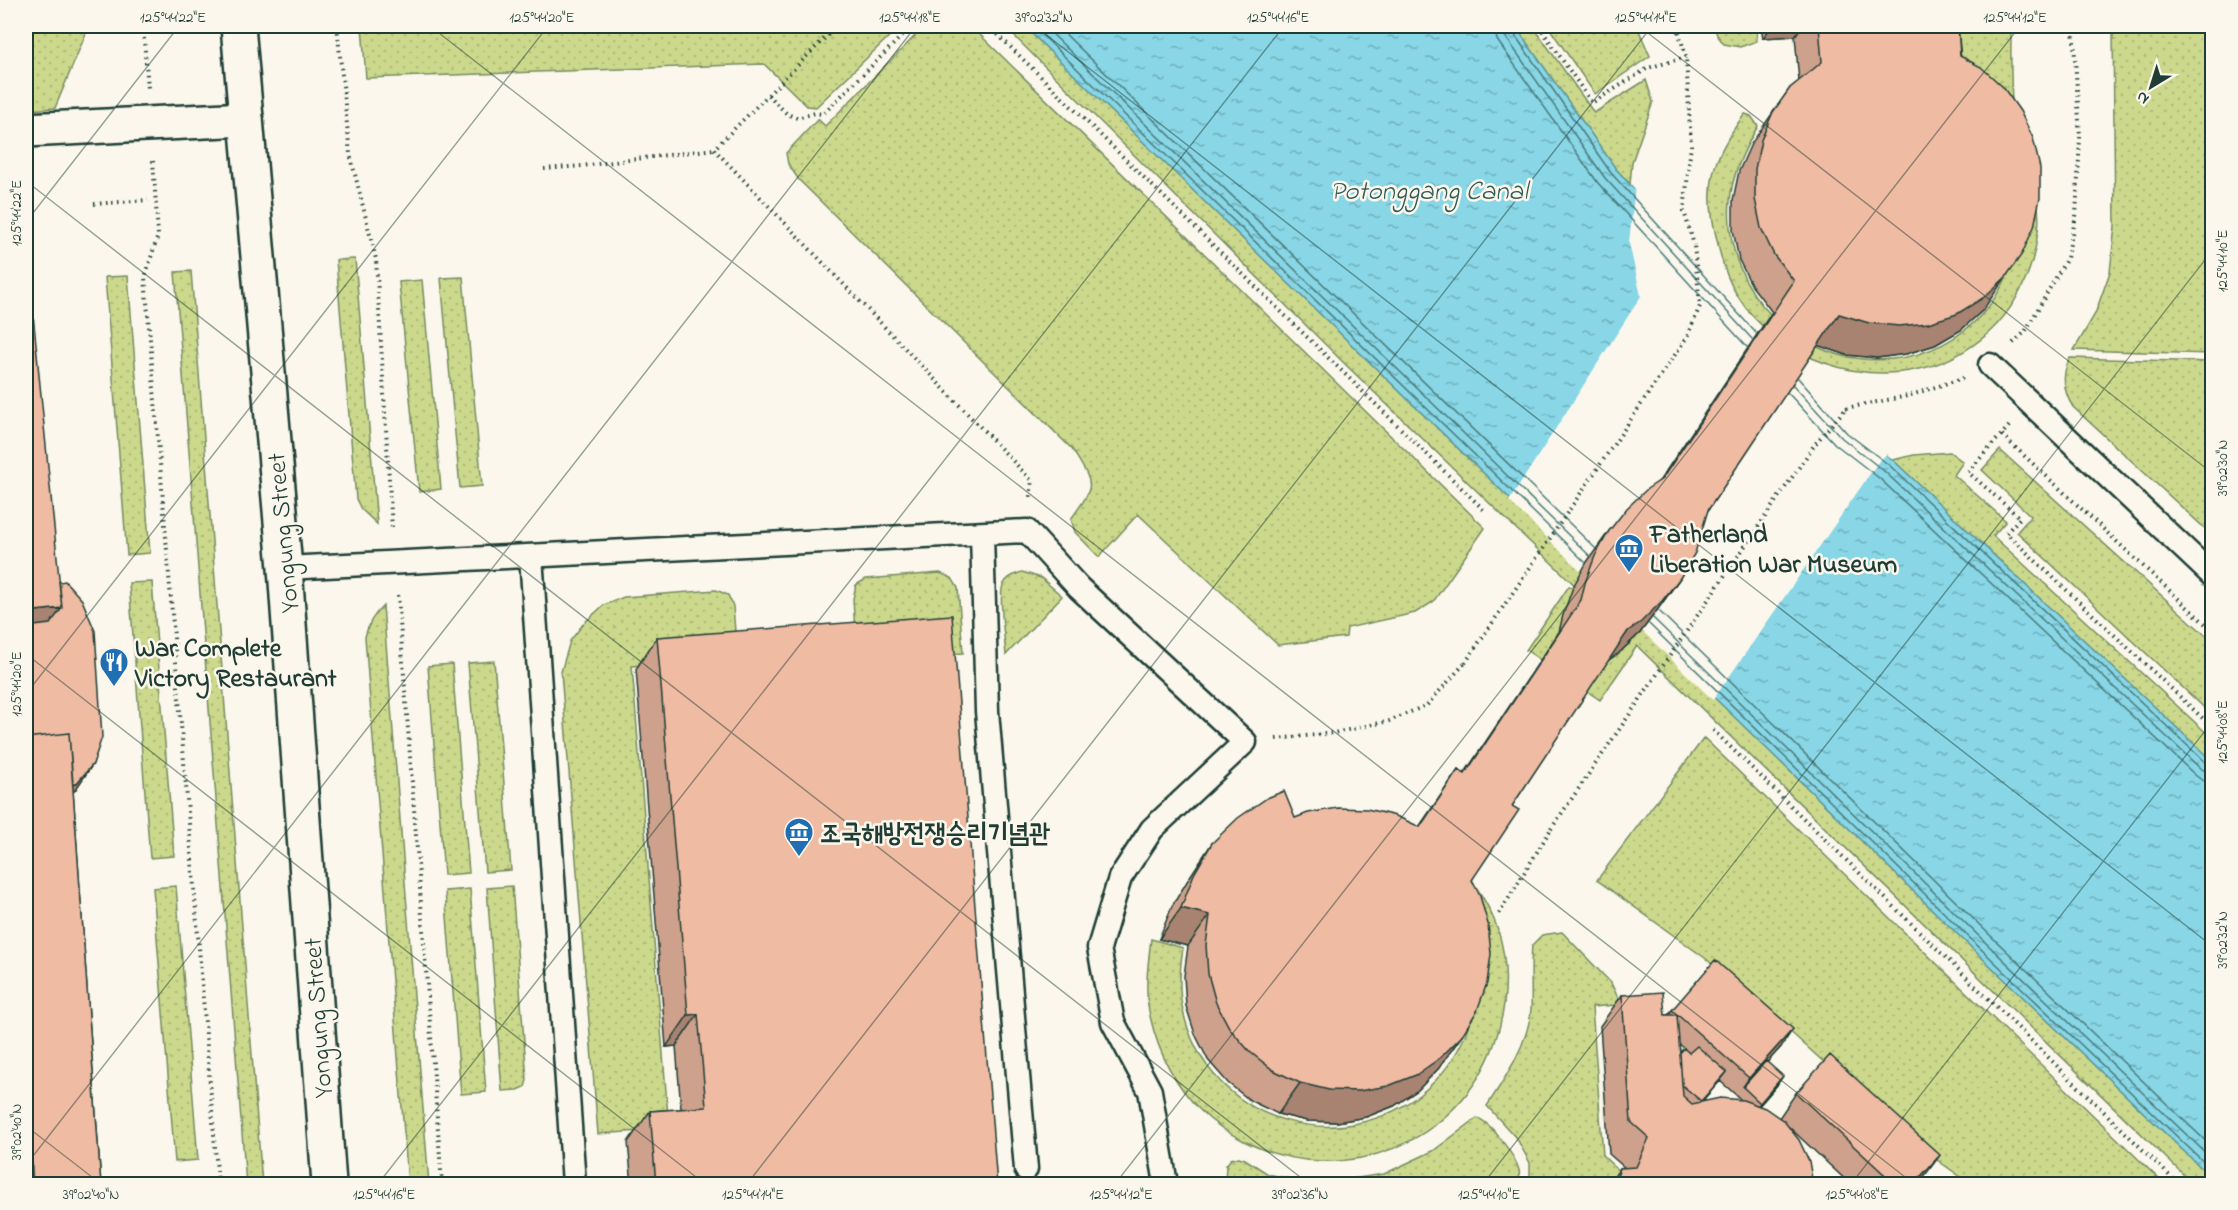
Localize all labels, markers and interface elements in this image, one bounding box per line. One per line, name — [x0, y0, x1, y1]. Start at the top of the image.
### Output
text: 125°44'22"E — [140, 7, 206, 29]
text: 125°44'20"E — [509, 7, 575, 29]
text: 125°44'18"E — [879, 7, 941, 29]
text: 39°02'32"N — [1015, 7, 1073, 29]
text: 125°44'16"E — [1247, 7, 1309, 29]
text: 125°44'14"E — [1615, 7, 1677, 29]
text: 125°44'12"E — [1983, 7, 2047, 29]
north arrow — [2121, 57, 2181, 117]
text: N — [2131, 84, 2155, 110]
water label: Potonggang Canal — [1330, 173, 1531, 213]
text: 125°44'22"E — [6, 180, 28, 246]
text: 125°44'10"E — [2212, 230, 2234, 292]
text: 39°02'30"N — [2212, 440, 2234, 496]
street label: Yongung Street — [259, 451, 311, 614]
place label: Fatherland Liberation War Museum — [1648, 517, 1897, 585]
museum icon: Fatherland Liberation War Museum — [1613, 532, 1645, 574]
place label: War Complete Victory Restaurant — [134, 631, 337, 699]
restaurant icon: War Complete Victory Restaurant — [98, 646, 130, 688]
text: 125°44'20"E — [6, 651, 28, 717]
text: 125°44'08"E — [2212, 700, 2234, 764]
museum icon: 조국해방전쟁승리기념관 — [783, 816, 815, 858]
place label: 조국해방전쟁승리기념관 — [820, 816, 1050, 854]
text: 39°02'32"N — [2212, 911, 2234, 969]
street label: Yongung Street — [295, 936, 345, 1099]
text: 39°02'40"N — [6, 1104, 28, 1160]
text: 39°02'40"N — [63, 1184, 119, 1206]
text: 125°44'16"E — [353, 1184, 415, 1206]
text: 125°44'14"E — [722, 1184, 784, 1206]
text: 125°44'12"E — [1089, 1184, 1153, 1206]
text: 39°02'36"N — [1272, 1184, 1328, 1206]
text: 125°44'10"E — [1458, 1184, 1520, 1206]
text: 125°44'08"E — [1825, 1184, 1889, 1206]

